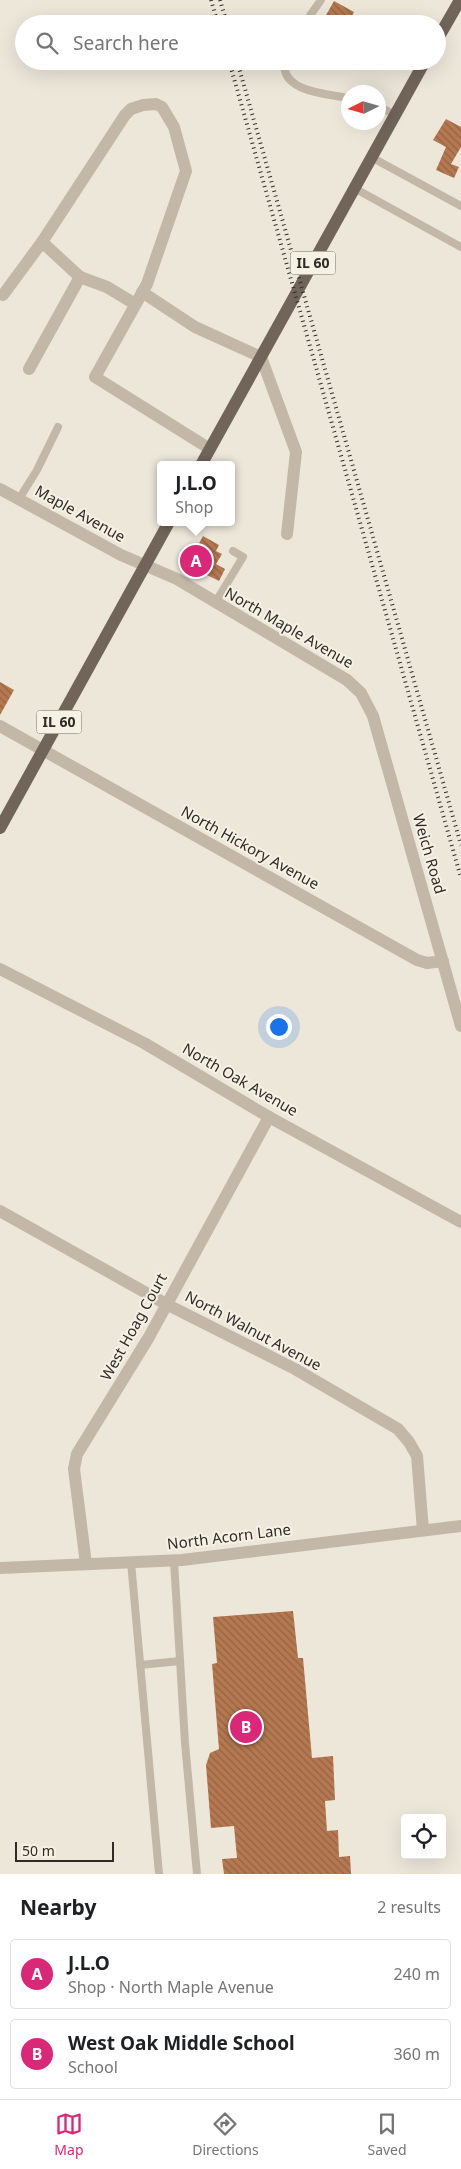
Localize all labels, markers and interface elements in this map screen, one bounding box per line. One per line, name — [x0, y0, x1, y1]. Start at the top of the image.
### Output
search box — [15, 15, 446, 70]
icon: search — [33, 29, 61, 57]
text: Search here — [73, 30, 179, 56]
north arrow — [341, 85, 386, 130]
road number: IL 60 — [290, 252, 336, 274]
popup — [157, 461, 235, 526]
text: J.L.O — [175, 470, 217, 496]
street label: Maple Avenue — [32, 480, 129, 546]
text: Shop — [175, 496, 213, 518]
pin: A — [180, 542, 212, 580]
street label: North Maple Avenue — [222, 582, 357, 672]
road number: IL 60 — [36, 710, 82, 734]
street label: North Hickory Avenue — [178, 801, 323, 893]
street label: Weich Road — [409, 811, 451, 896]
your location — [266, 1014, 292, 1040]
street label: North Oak Avenue — [179, 1038, 302, 1120]
street label: West Hoag Court — [95, 1269, 171, 1384]
street label: North Walnut Avenue — [182, 1286, 325, 1375]
street label: North Acorn Lane — [166, 1518, 292, 1554]
pin: B — [230, 1708, 262, 1746]
map controls — [401, 1814, 446, 1859]
button: locate — [401, 1814, 446, 1859]
scale bar — [15, 1839, 114, 1862]
text: 50 m — [22, 1841, 55, 1860]
text: Nearby — [20, 1893, 96, 1921]
text: 2 results — [377, 1896, 441, 1918]
text: J.L.O — [68, 1950, 110, 1976]
text: A — [31, 1963, 43, 1985]
text: 240 m — [393, 1963, 440, 1985]
text: Shop · North Maple Avenue — [68, 1976, 274, 1998]
text: West Oak Middle School — [68, 2030, 295, 2056]
text: B — [32, 2043, 42, 2065]
text: 360 m — [393, 2043, 440, 2065]
text: School — [68, 2056, 118, 2078]
tab: Map — [54, 2110, 84, 2159]
tab: Directions — [192, 2110, 259, 2159]
tab: Saved — [367, 2110, 407, 2159]

